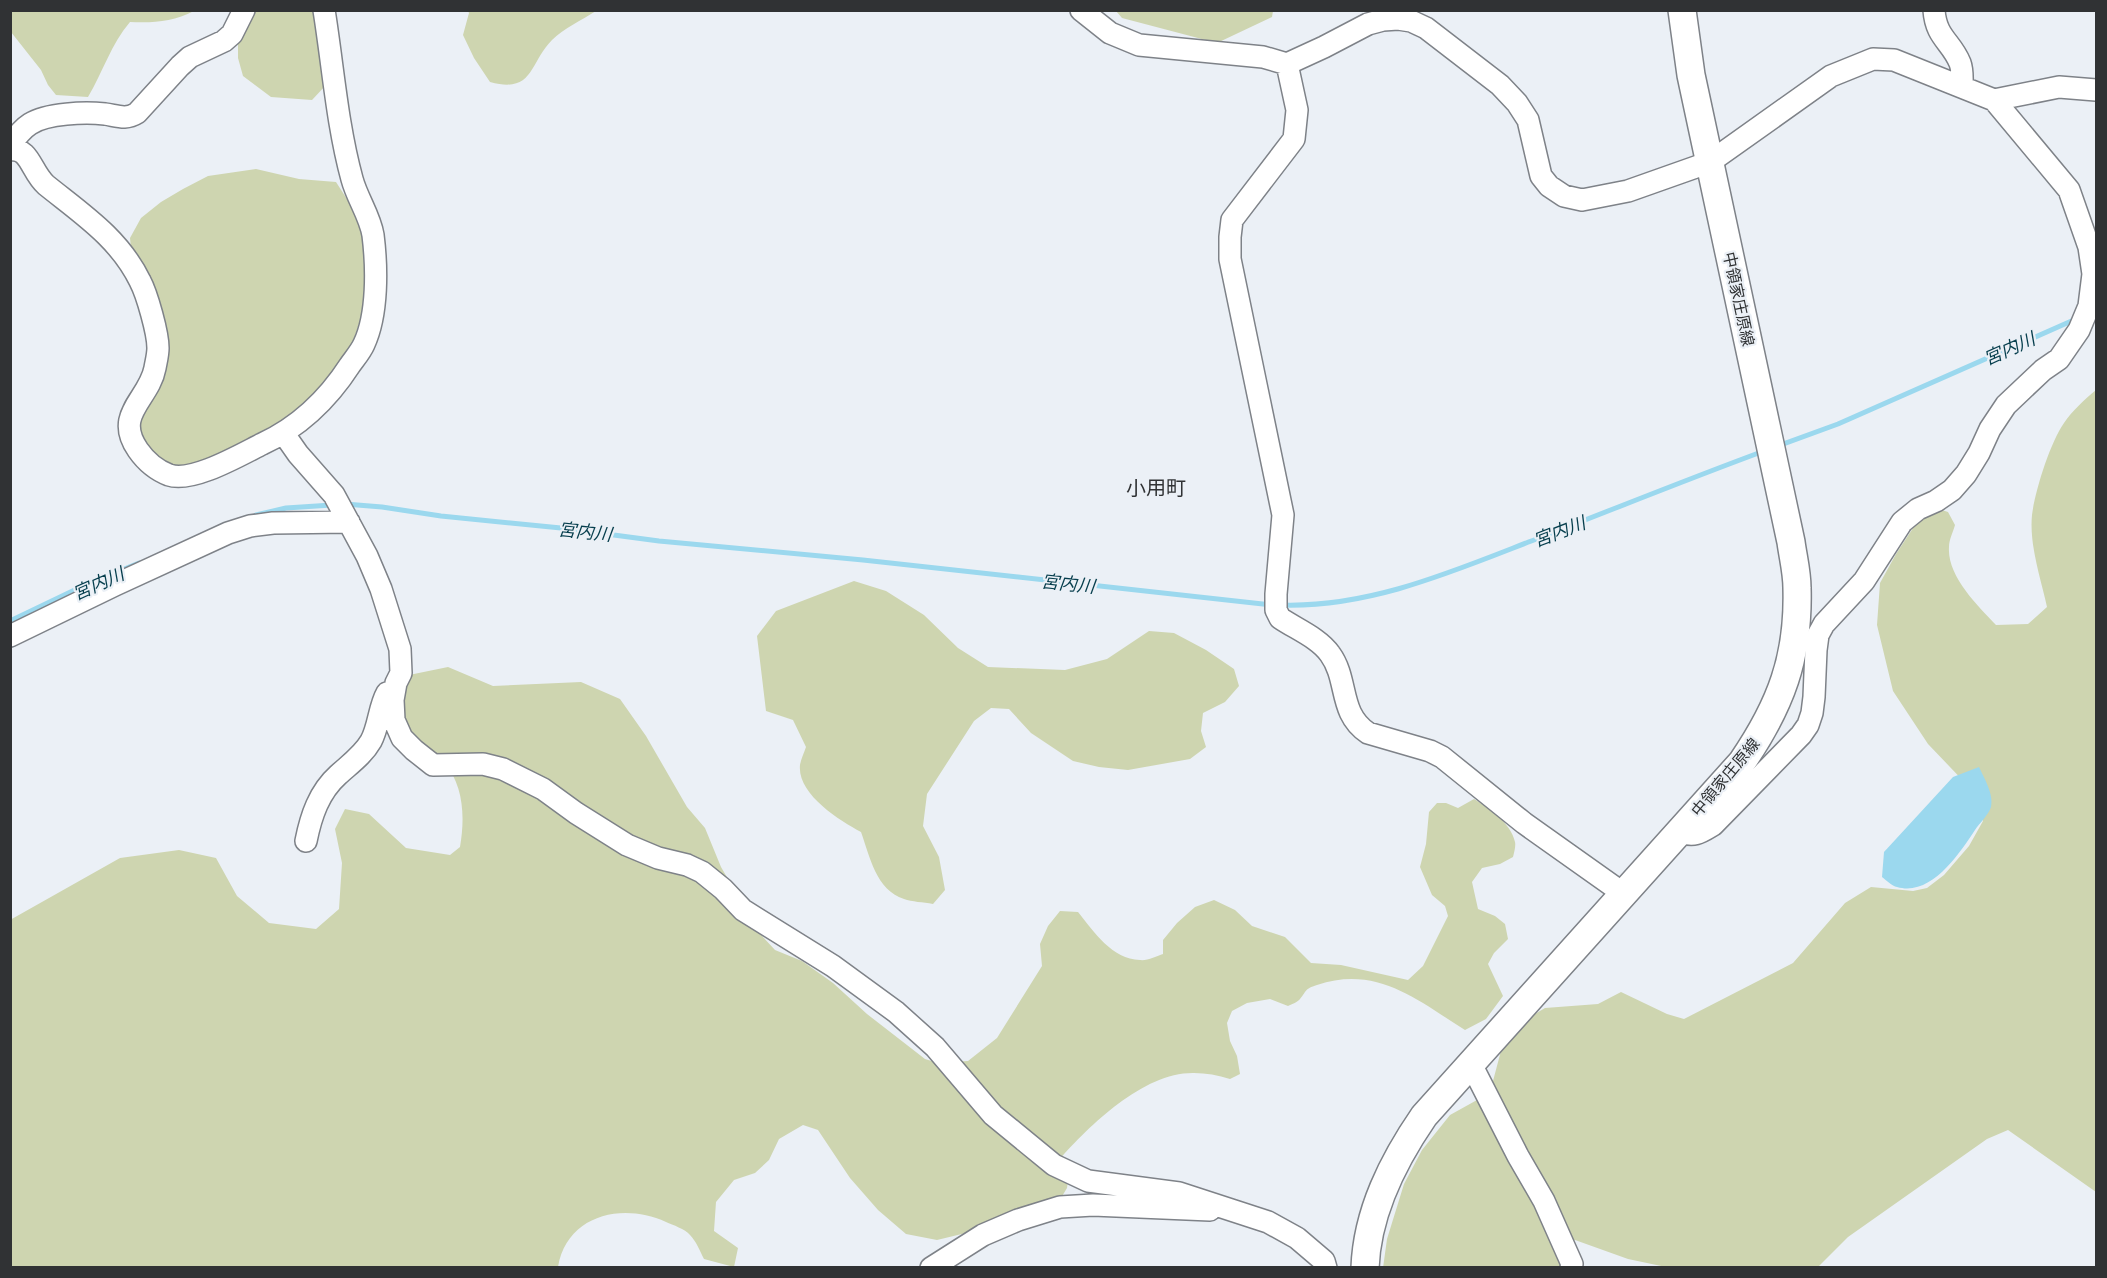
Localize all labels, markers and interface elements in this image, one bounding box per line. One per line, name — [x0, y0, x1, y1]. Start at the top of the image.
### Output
street label: 中領家庄原線 — [1718, 250, 1760, 348]
water label: 宮内川 — [1979, 325, 2040, 370]
district label: 小用町 — [1126, 474, 1186, 501]
water label: 宮内川 — [1529, 509, 1590, 552]
water label: 宮内川 — [557, 516, 615, 546]
water label: 宮内川 — [68, 560, 129, 605]
water label: 宮内川 — [1040, 568, 1098, 598]
street label: 中領家庄原線 — [1686, 733, 1764, 821]

